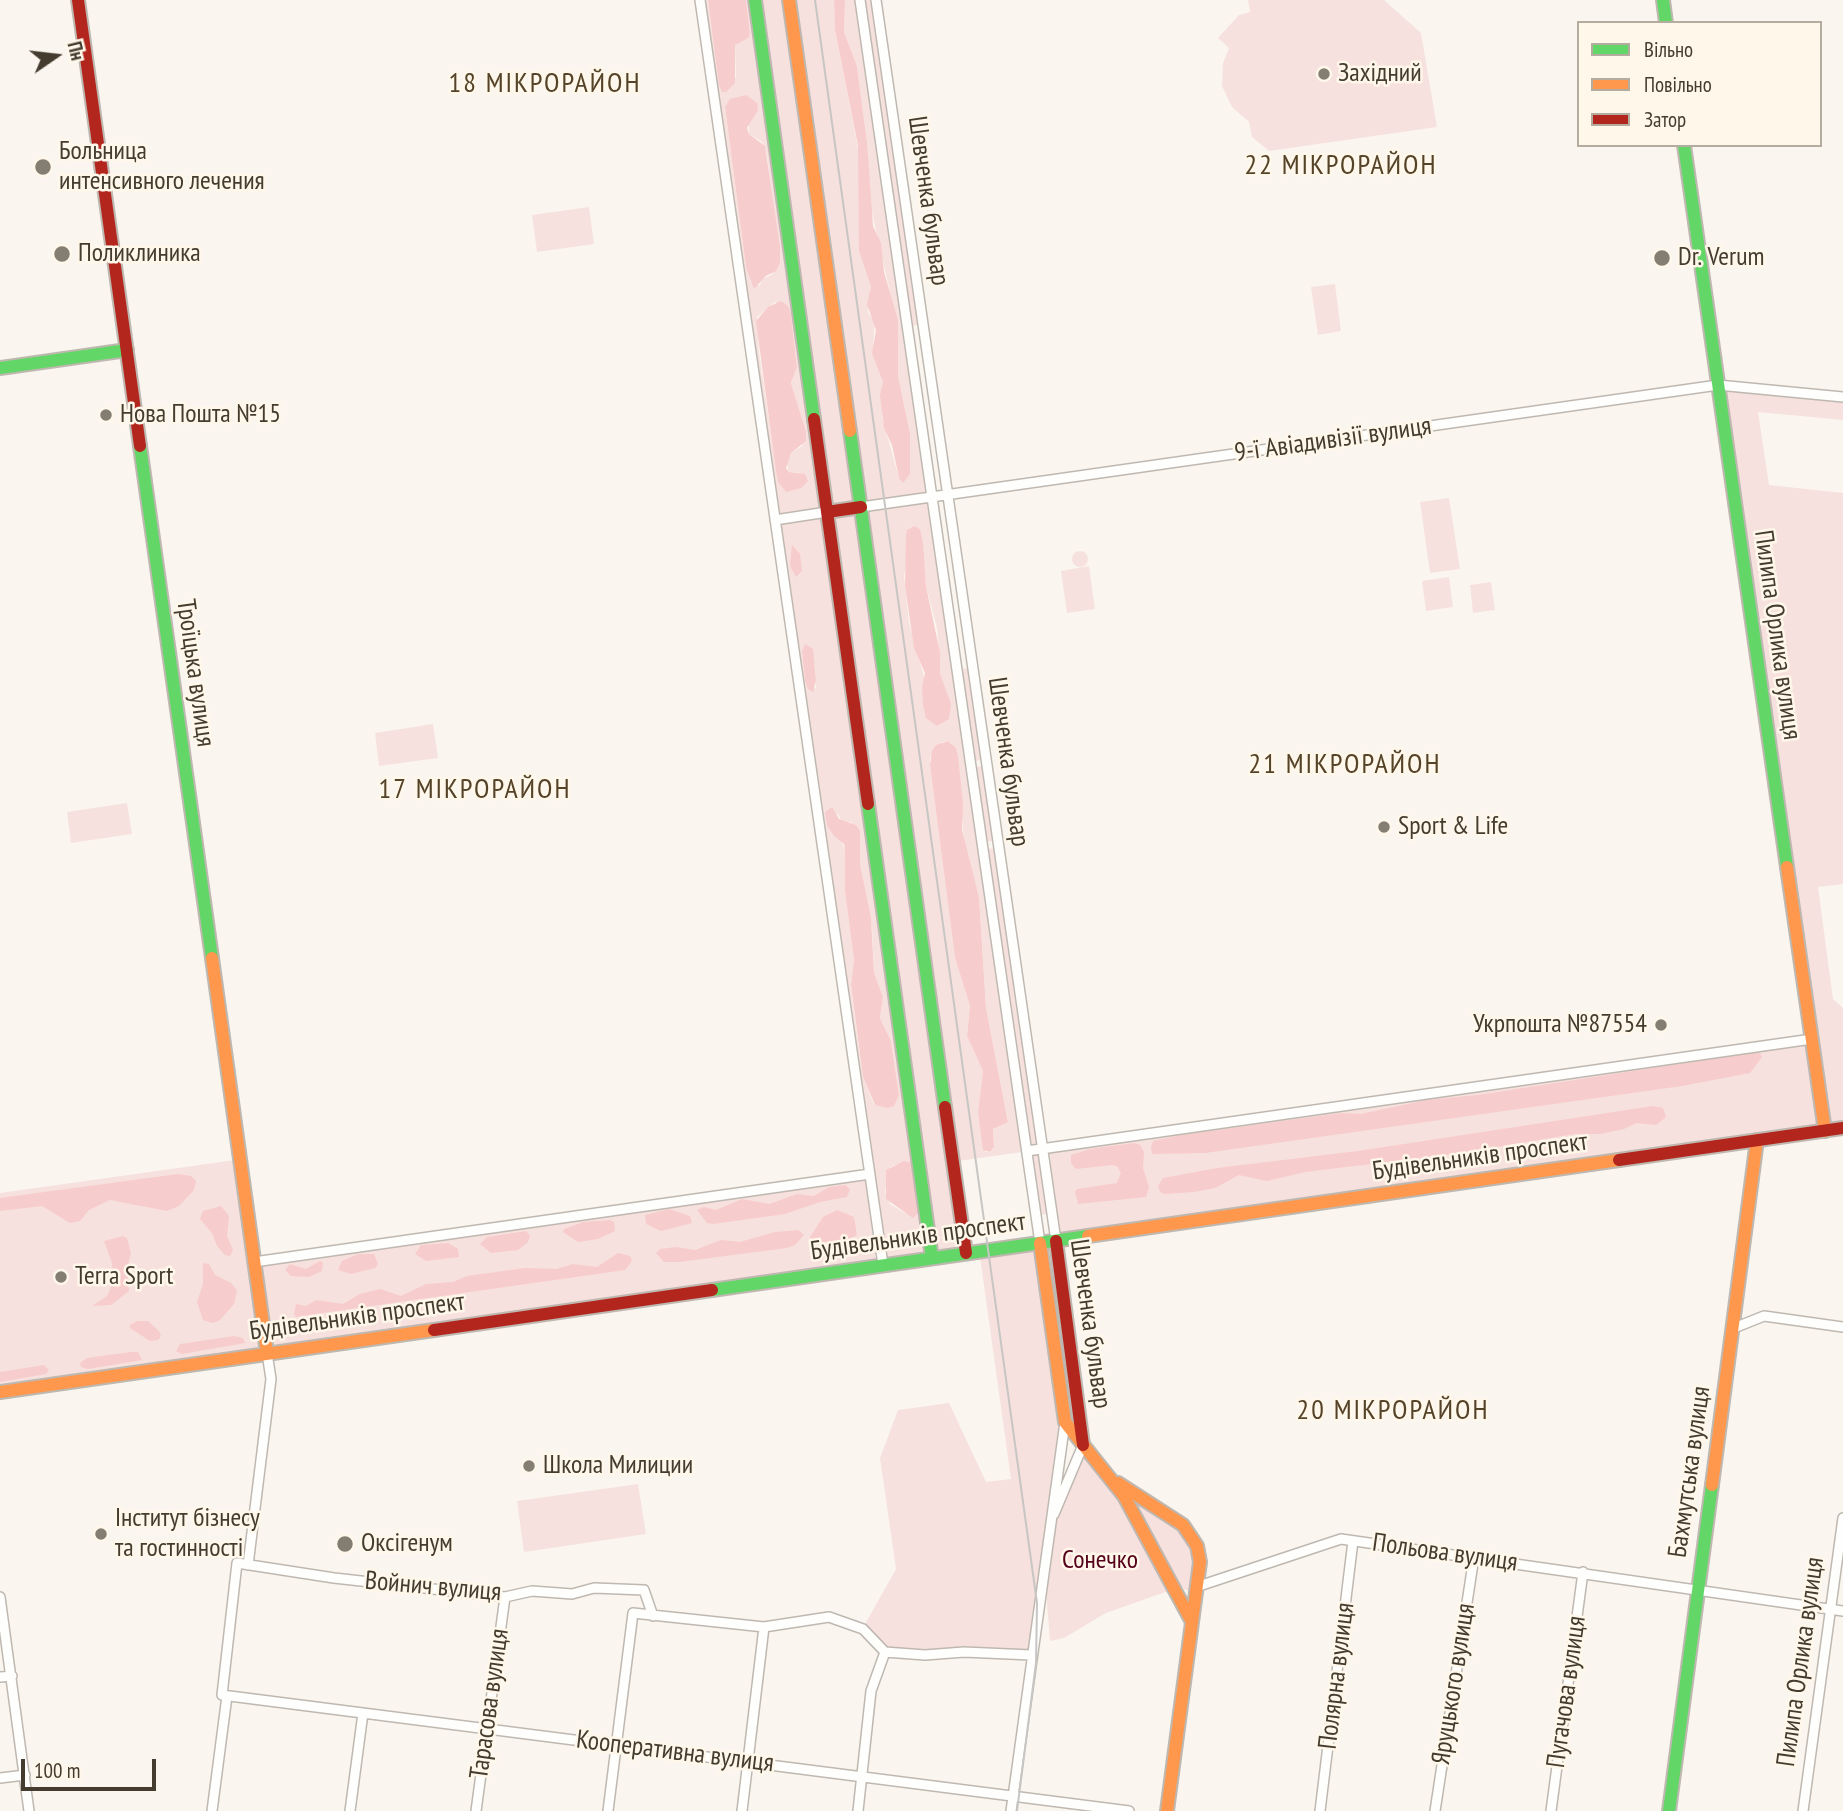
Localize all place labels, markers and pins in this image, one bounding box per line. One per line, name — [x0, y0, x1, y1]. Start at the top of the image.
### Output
place label: Західний — [1338, 58, 1422, 90]
marker: Західний — [1316, 66, 1332, 82]
place label: Больница интенсивного лечения — [59, 136, 265, 198]
marker: Больница интенсивного лечения — [33, 157, 53, 177]
place label: Поликлиника — [78, 238, 201, 270]
place label: Dr. Verum — [1678, 242, 1764, 274]
marker: Поликлиника — [52, 244, 72, 264]
marker: Dr. Verum — [1652, 248, 1672, 268]
place label: Нова Пошта №15 — [120, 399, 281, 431]
marker: Нова Пошта №15 — [98, 407, 114, 423]
place label: Sport & Life — [1398, 811, 1508, 843]
marker: Sport & Life — [1376, 819, 1392, 835]
place label: Укрпошта №87554 — [1473, 1009, 1647, 1041]
marker: Укрпошта №87554 — [1653, 1017, 1669, 1033]
place label: Terra Sport — [75, 1261, 173, 1293]
marker: Terra Sport — [53, 1269, 69, 1285]
place label: Школа Милиции — [543, 1450, 693, 1482]
marker: Школа Милиции — [521, 1458, 537, 1474]
place label: Інститут бізнесу та гостинності — [115, 1503, 260, 1564]
marker: Інститут бізнесу та гостинності — [93, 1526, 109, 1542]
place label: Оксігенум — [361, 1528, 453, 1560]
marker: Оксігенум — [335, 1534, 355, 1554]

